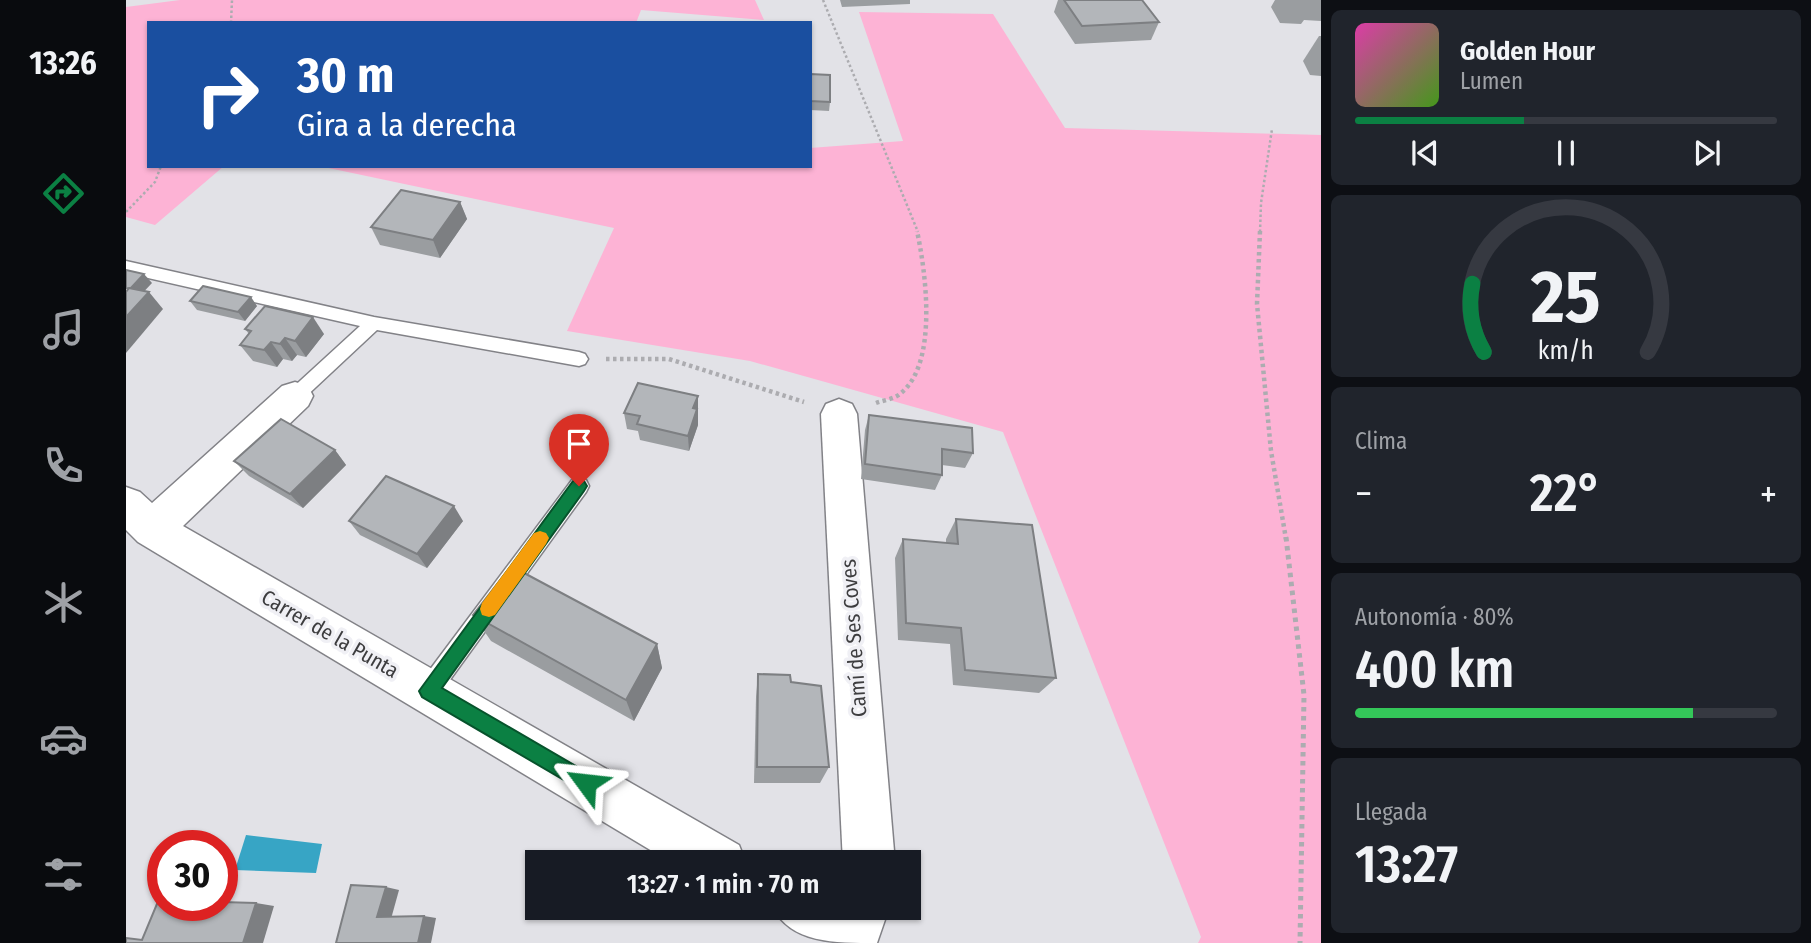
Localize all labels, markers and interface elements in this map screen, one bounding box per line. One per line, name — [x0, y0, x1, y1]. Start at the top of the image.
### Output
text: Golden Hour — [1460, 36, 1595, 67]
text: 13:26 — [29, 44, 97, 82]
text: 30 m — [297, 46, 395, 105]
icon: right — [182, 49, 273, 140]
text: Lumen — [1460, 67, 1523, 95]
text: Gira a la derecha — [297, 106, 517, 144]
icon: previous — [1406, 134, 1444, 172]
icon: pause — [1547, 134, 1585, 172]
icon: next — [1688, 134, 1726, 172]
icon: directions — [39, 169, 88, 218]
text: 25 — [1530, 255, 1601, 342]
icon: music — [39, 305, 88, 354]
text: km/h — [1538, 336, 1594, 366]
pin — [549, 414, 609, 486]
icon: arrive — [560, 425, 598, 463]
text: Clima — [1355, 427, 1407, 455]
icon: phone — [39, 441, 88, 490]
text: 22° — [1530, 462, 1602, 525]
text: − — [1355, 471, 1372, 517]
text: + — [1760, 471, 1777, 517]
street label: Camí de Ses Coves — [836, 558, 872, 718]
icon: climate — [39, 578, 88, 627]
street label: Carrer de la Punta — [257, 584, 403, 684]
text: Autonomía · 80% — [1355, 603, 1514, 631]
text: 400 km — [1355, 638, 1514, 701]
icon: car — [39, 714, 88, 763]
position arrow — [549, 746, 623, 820]
text: Llegada — [1355, 798, 1427, 826]
speed limit sign: 30 — [147, 830, 238, 921]
text: 13:27 — [1355, 833, 1458, 896]
icon: filters — [39, 850, 88, 899]
text: 13:27 · 1 min · 70 m — [627, 869, 819, 900]

